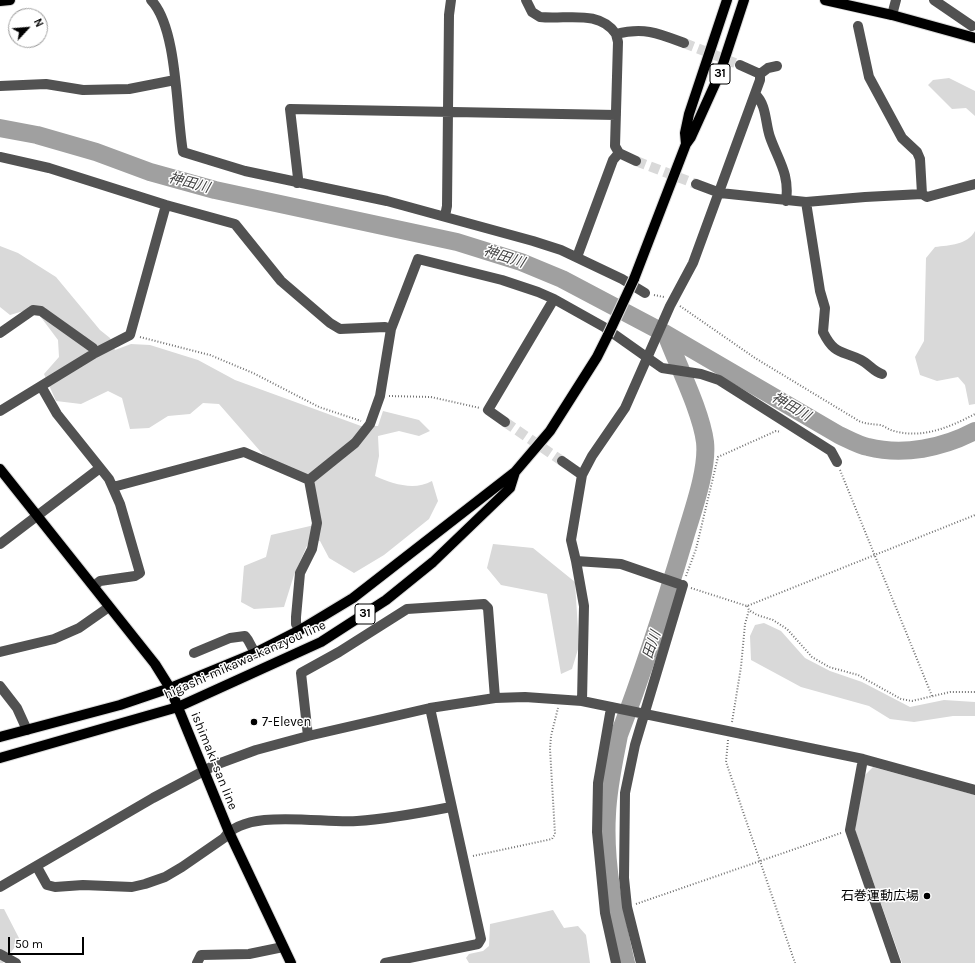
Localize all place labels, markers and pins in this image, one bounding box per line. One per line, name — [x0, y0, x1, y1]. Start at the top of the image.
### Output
place label: 7-Eleven — [262, 714, 311, 730]
marker: 7-Eleven — [249, 717, 259, 727]
place label: 石巻運動広場 — [841, 888, 919, 904]
marker: 石巻運動広場 — [922, 891, 932, 901]

